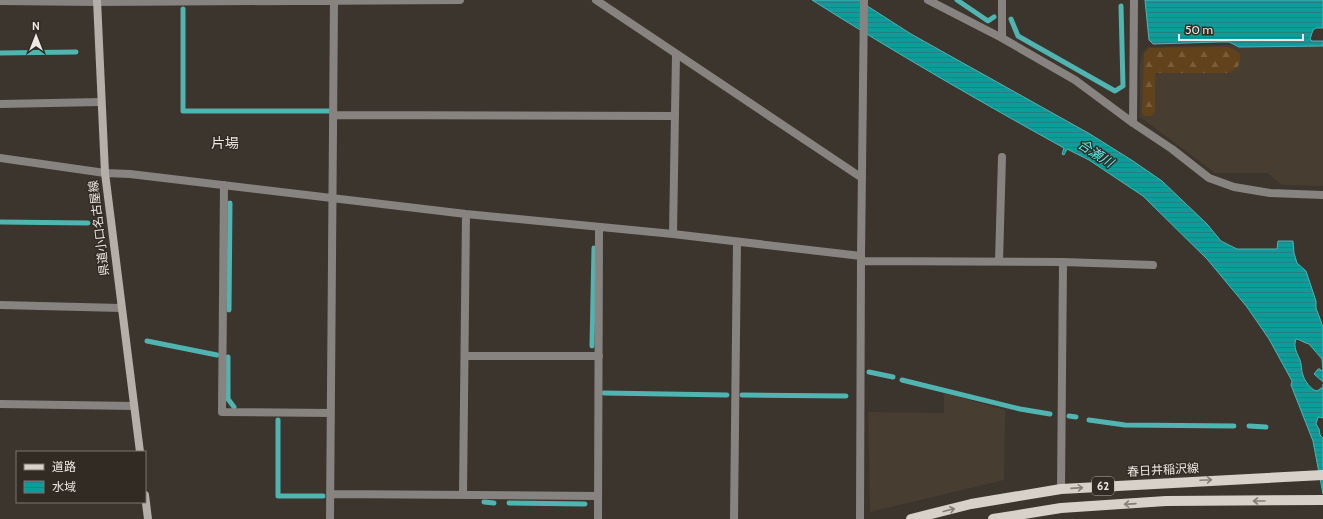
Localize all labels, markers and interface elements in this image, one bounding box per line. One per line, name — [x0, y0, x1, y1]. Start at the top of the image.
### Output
north arrow — [16, 16, 56, 56]
scale bar — [1179, 16, 1303, 42]
text: N — [32, 19, 40, 33]
text: 50 m — [1185, 22, 1213, 37]
district label: 片場 — [211, 134, 239, 152]
water label: 合瀬川 — [1075, 136, 1118, 171]
street label: 県道小口名古屋線 — [85, 179, 112, 277]
legend — [16, 451, 146, 503]
text: 道路 — [52, 459, 76, 474]
street label: 春日井稲沢線 — [1127, 460, 1199, 479]
one-way arrow — [1199, 476, 1212, 484]
road number: 62 — [1092, 477, 1114, 495]
text: 水域 — [52, 479, 76, 494]
one-way arrow — [1070, 484, 1083, 491]
one-way arrow — [1253, 497, 1266, 505]
one-way arrow — [1124, 500, 1137, 507]
one-way arrow — [942, 505, 955, 513]

